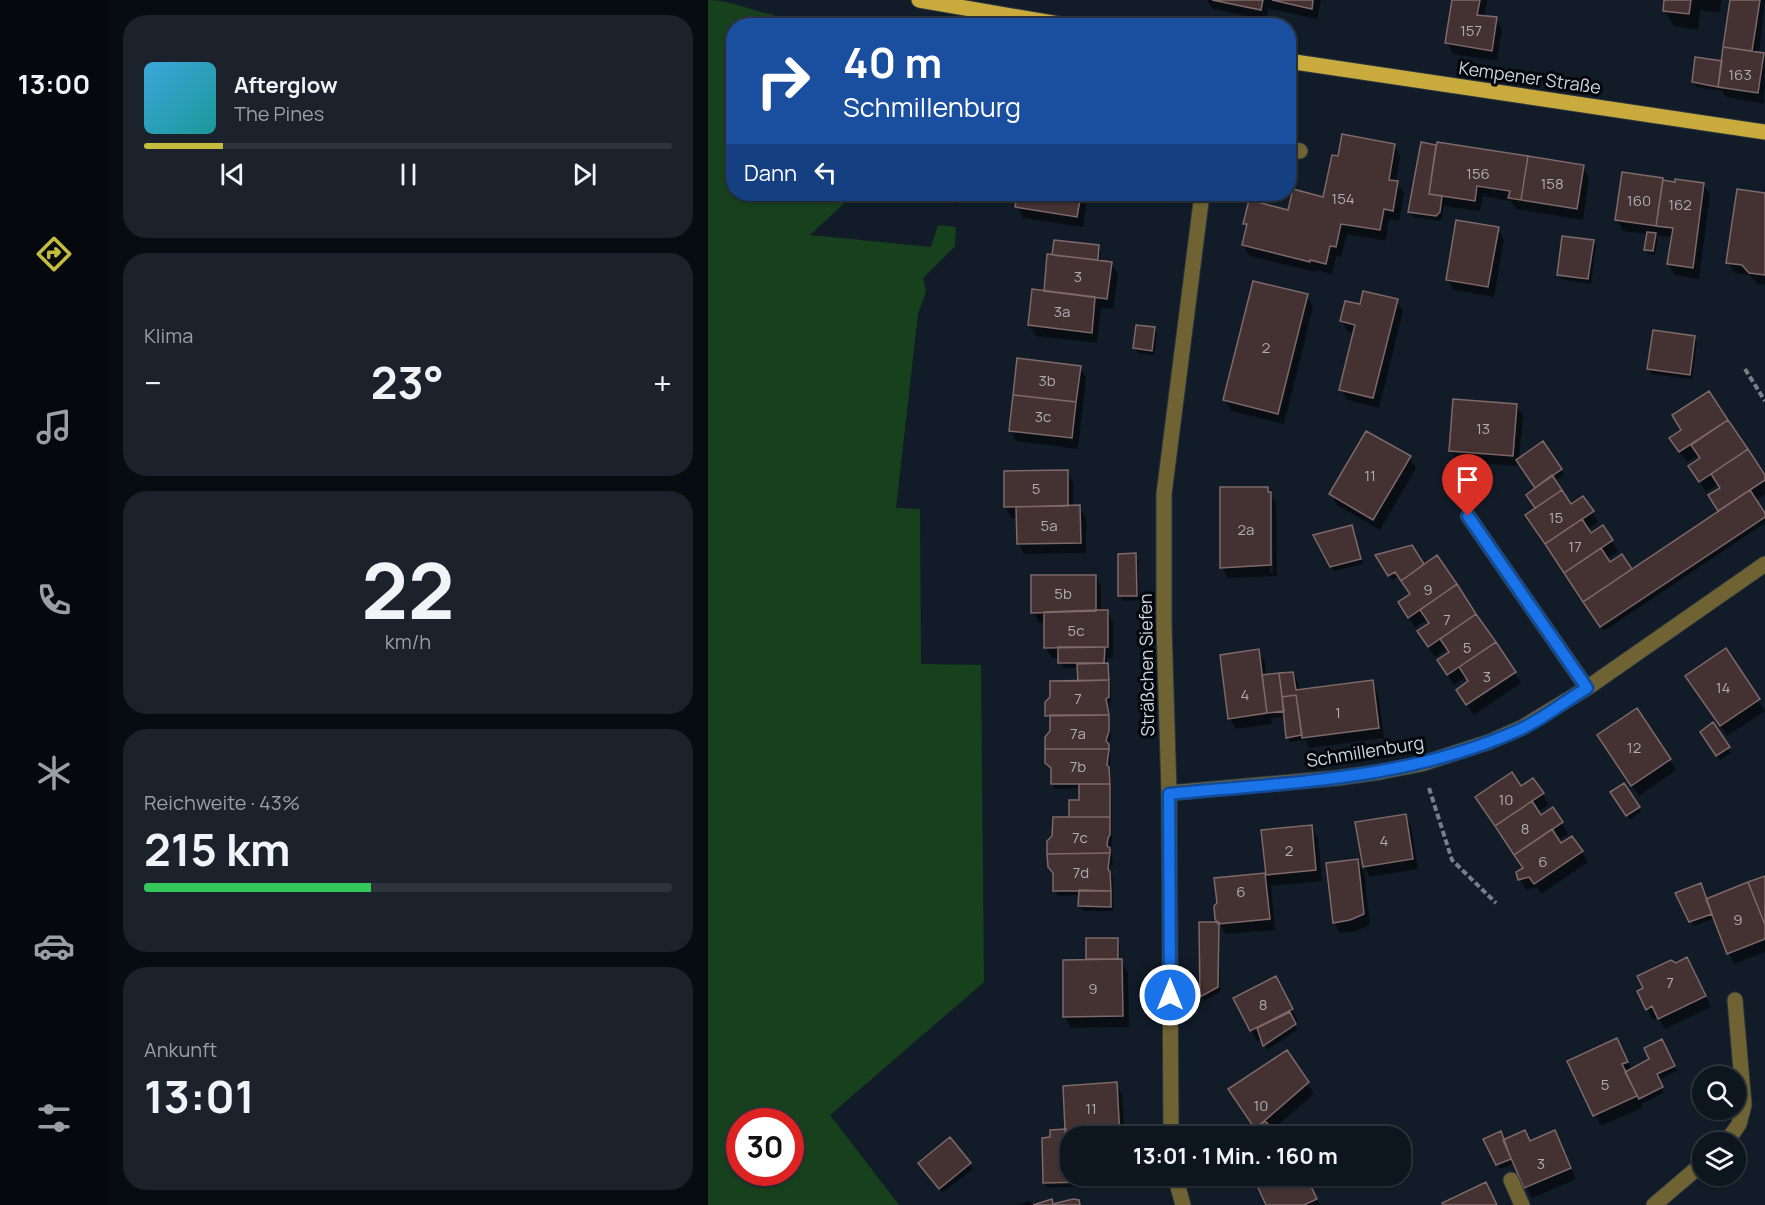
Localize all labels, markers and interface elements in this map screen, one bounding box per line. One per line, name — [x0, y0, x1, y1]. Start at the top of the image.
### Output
house number: 157 — [1460, 20, 1482, 41]
text: 40 m — [843, 33, 942, 91]
icon: right — [744, 42, 822, 120]
street label: Kempener Straße — [1457, 55, 1603, 99]
house number: 163 — [1728, 64, 1752, 85]
text: 13:00 — [18, 65, 90, 102]
text: Afterglow — [234, 70, 338, 100]
text: Schmillenburg — [843, 88, 1021, 125]
text: The Pines — [234, 100, 324, 127]
icon: left — [809, 156, 842, 189]
icon: previous — [216, 158, 249, 191]
icon: pause — [392, 158, 425, 191]
icon: next — [568, 158, 601, 191]
text: Dann — [744, 158, 797, 188]
house number: 156 — [1466, 163, 1490, 184]
house number: 158 — [1540, 173, 1564, 194]
house number: 154 — [1331, 188, 1355, 209]
house number: 160 — [1627, 190, 1651, 211]
house number: 162 — [1668, 194, 1692, 215]
icon: directions — [33, 233, 75, 275]
house number: 3 — [1074, 266, 1082, 287]
house number: 3a — [1054, 301, 1070, 322]
text: Klima — [144, 322, 193, 349]
house number: 2 — [1262, 337, 1270, 358]
text: 23° — [371, 351, 444, 413]
text: − — [144, 360, 162, 405]
text: + — [653, 360, 672, 405]
house number: 3b — [1038, 370, 1056, 391]
icon: music — [33, 406, 75, 448]
house number: 3c — [1035, 406, 1051, 427]
house number: 13 — [1476, 418, 1490, 439]
pin — [1442, 454, 1493, 516]
icon: arrive — [1451, 463, 1484, 496]
house number: 11 — [1364, 465, 1376, 486]
house number: 5 — [1032, 478, 1040, 499]
house number: 15 — [1549, 507, 1563, 528]
house number: 5a — [1041, 515, 1058, 536]
house number: 2a — [1238, 519, 1254, 540]
text: 22 — [362, 536, 454, 642]
house number: 17 — [1568, 536, 1582, 557]
icon: phone — [33, 579, 75, 621]
house number: 9 — [1423, 579, 1433, 600]
house number: 5b — [1054, 583, 1072, 604]
street label: Sträßchen Siefen — [1133, 593, 1159, 737]
house number: 7 — [1443, 609, 1451, 630]
house number: 5c — [1068, 620, 1084, 641]
text: km/h — [385, 628, 431, 655]
house number: 5 — [1463, 637, 1471, 658]
house number: 3 — [1483, 666, 1491, 687]
house number: 14 — [1716, 677, 1730, 698]
house number: 4 — [1241, 684, 1250, 705]
house number: 7 — [1074, 688, 1082, 709]
house number: 1 — [1335, 702, 1341, 723]
house number: 7a — [1070, 723, 1086, 744]
street label: Schmillenburg — [1305, 730, 1425, 772]
house number: 12 — [1627, 737, 1641, 758]
icon: climate — [33, 752, 75, 794]
house number: 7b — [1070, 756, 1086, 777]
text: Reichweite · 43% — [144, 789, 300, 816]
house number: 10 — [1499, 789, 1514, 810]
text: 215 km — [144, 818, 291, 880]
house number: 8 — [1521, 818, 1529, 839]
house number: 7c — [1072, 827, 1088, 848]
house number: 4 — [1380, 830, 1389, 851]
house number: 2 — [1285, 840, 1293, 861]
house number: 6 — [1538, 851, 1548, 872]
house number: 7d — [1073, 862, 1089, 883]
house number: 6 — [1236, 881, 1246, 902]
house number: 9 — [1733, 909, 1743, 930]
icon: car — [33, 925, 75, 967]
position arrow — [1138, 963, 1202, 1027]
house number: 7 — [1666, 972, 1674, 993]
house number: 9 — [1088, 978, 1098, 999]
house number: 8 — [1259, 994, 1267, 1015]
text: Ankunft — [144, 1036, 217, 1063]
text: 13:01 — [144, 1065, 255, 1127]
map controls — [1692, 1066, 1746, 1186]
button: search — [1692, 1066, 1746, 1120]
house number: 5 — [1601, 1074, 1609, 1095]
house number: 10 — [1254, 1095, 1269, 1116]
icon: filters — [33, 1097, 75, 1139]
house number: 11 — [1085, 1098, 1097, 1119]
speed limit sign: 30 — [726, 1108, 804, 1186]
button: layers — [1692, 1132, 1746, 1186]
text: 13:01 · 1 Min. · 160 m — [1133, 1141, 1338, 1171]
house number: 3 — [1537, 1153, 1545, 1174]

